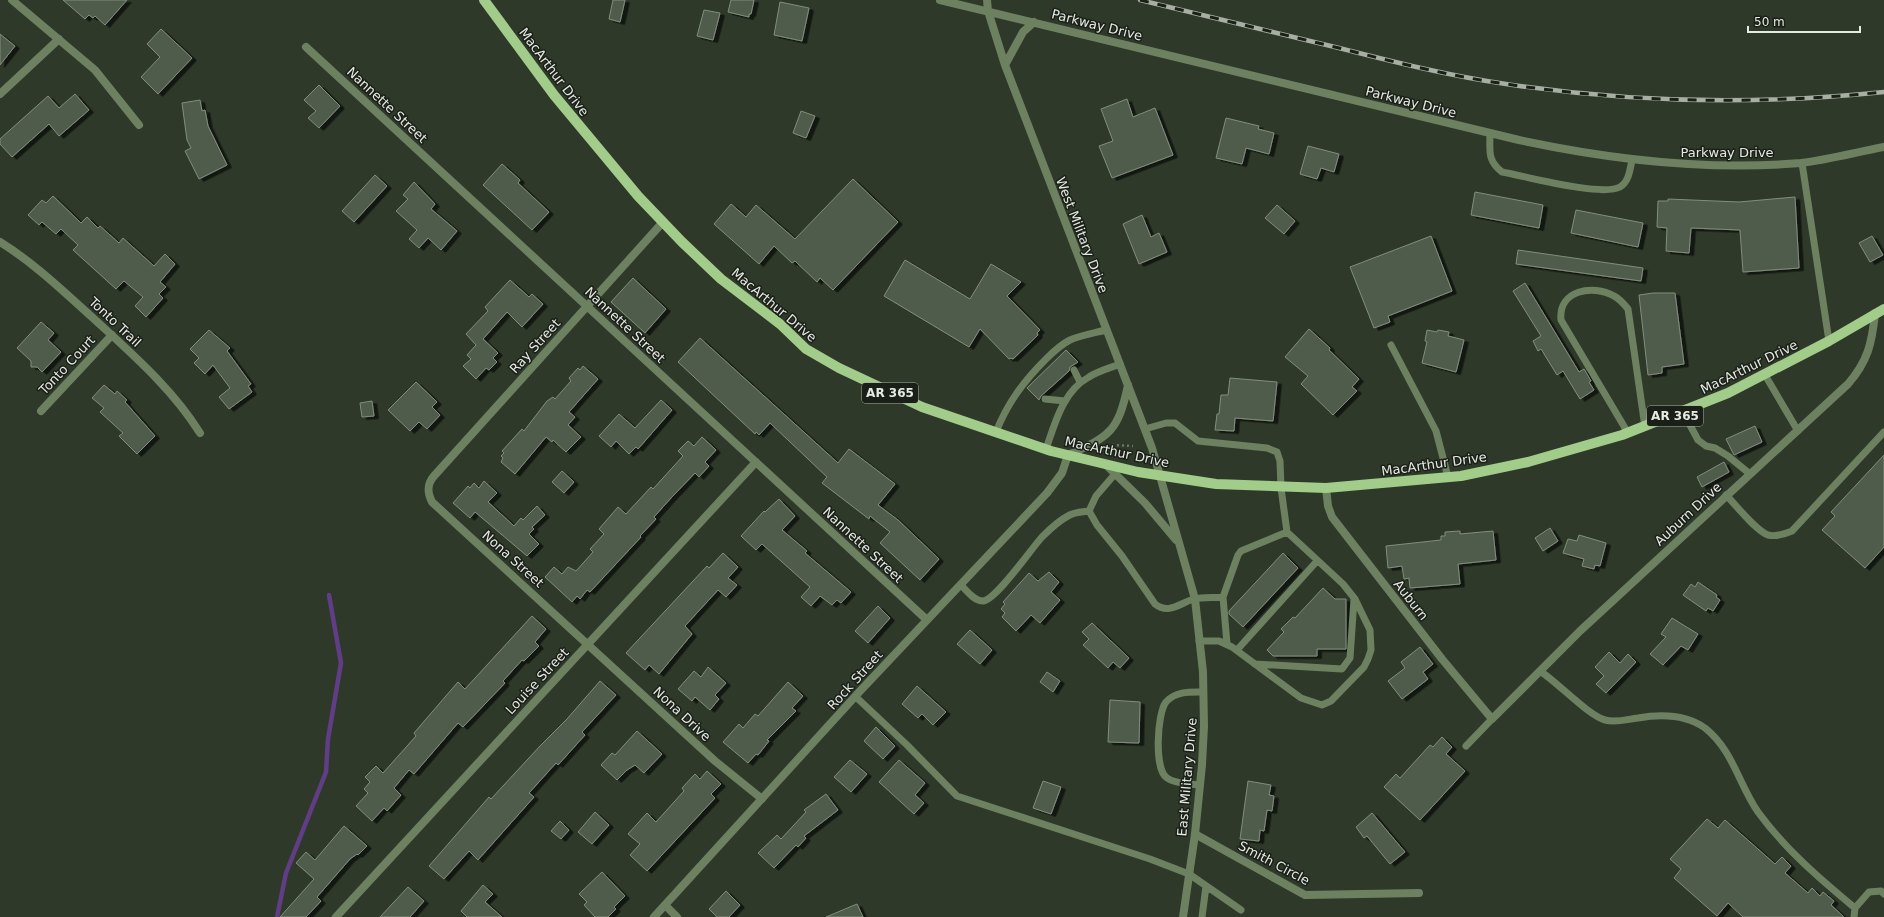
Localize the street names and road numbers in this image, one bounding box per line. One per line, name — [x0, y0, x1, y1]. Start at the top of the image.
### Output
street label: Parkway Drive — [1050, 6, 1144, 44]
street label: MacArthur Drive — [516, 25, 592, 119]
street label: Nannette Street — [344, 64, 430, 146]
street label: Parkway Drive — [1364, 83, 1458, 121]
street label: Parkway Drive — [1680, 145, 1774, 160]
street label: West Military Drive — [1053, 175, 1111, 295]
street label: MacArthur Drive — [728, 265, 820, 345]
street label: Nannette Street — [582, 284, 668, 366]
street label: Tonto Trail — [85, 293, 144, 350]
street label: Ray Street — [507, 316, 563, 376]
street label: Tonto Court — [35, 333, 98, 398]
street label: MacArthur Drive — [1698, 337, 1800, 397]
road number: AR 365 — [862, 383, 918, 403]
road number: AR 365 — [1647, 406, 1703, 426]
street label: MacArthur Drive — [1063, 434, 1171, 470]
street label: MacArthur Drive — [1380, 449, 1488, 479]
street label: Auburn Drive — [1652, 479, 1724, 549]
street label: Nannette Street — [820, 504, 906, 586]
street label: Nona Street — [479, 527, 547, 591]
street label: Auburn — [1391, 577, 1431, 623]
street label: Louise Street — [502, 645, 572, 717]
street label: Rock Street — [824, 647, 886, 713]
street label: Nona Drive — [650, 684, 714, 744]
street label: East Military Drive — [1174, 717, 1200, 837]
street label: Smith Circle — [1236, 838, 1312, 888]

